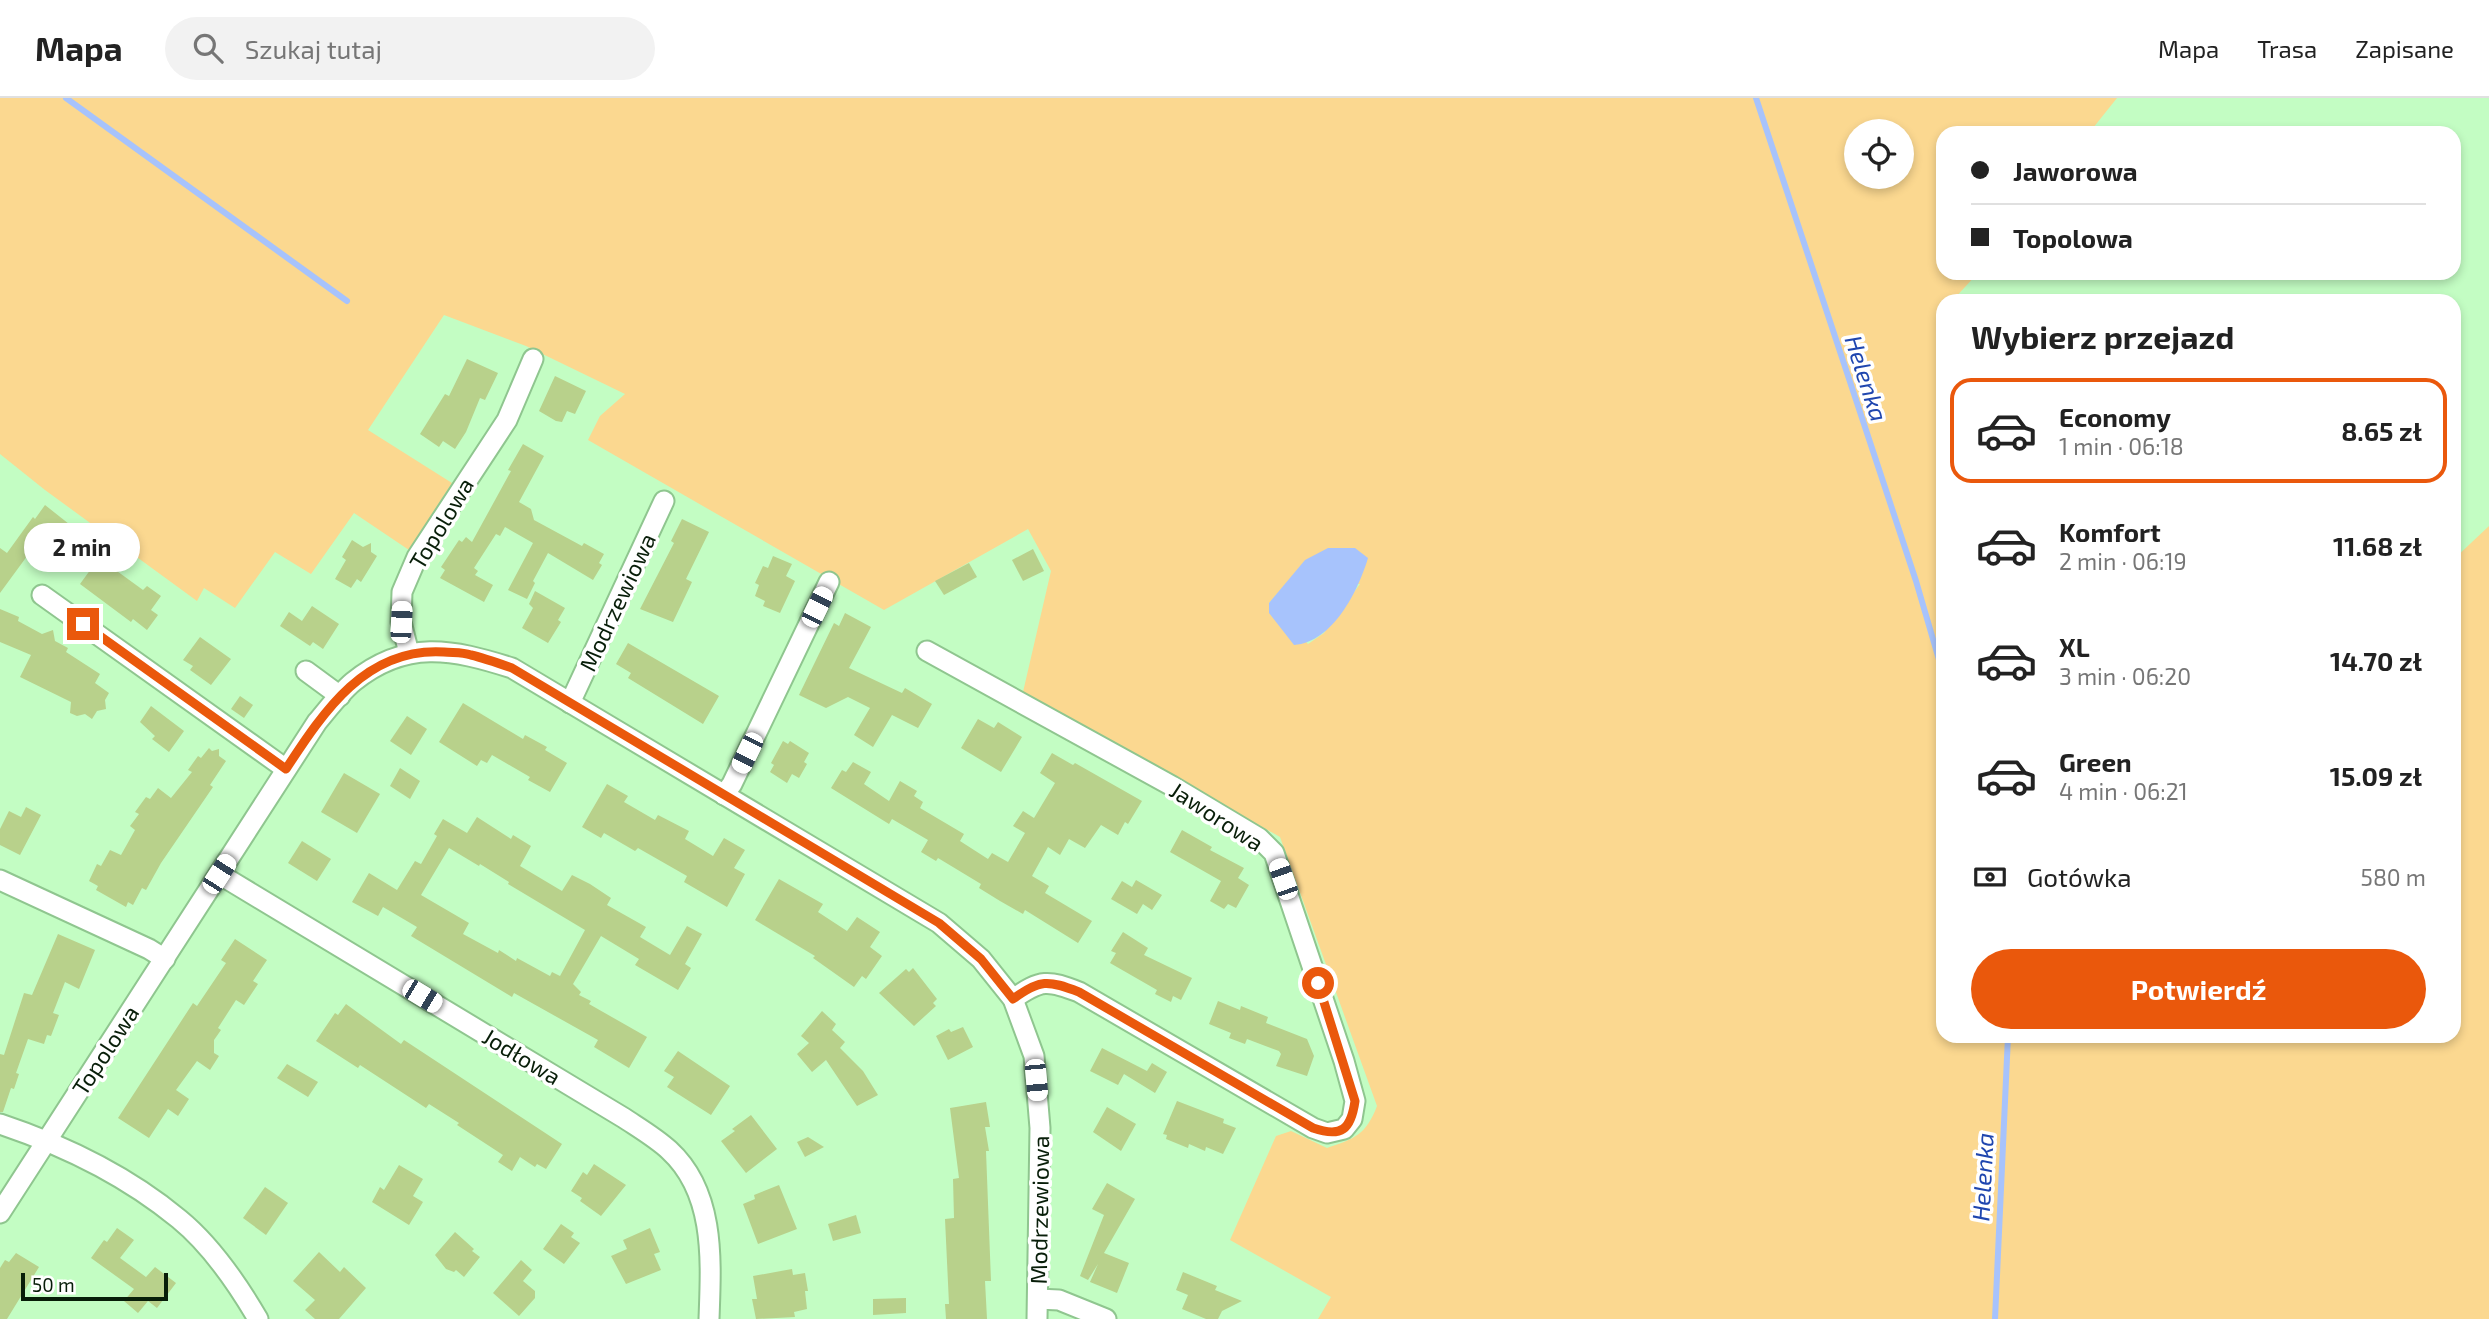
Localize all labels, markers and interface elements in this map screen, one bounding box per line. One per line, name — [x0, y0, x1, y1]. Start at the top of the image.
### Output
search box — [165, 17, 655, 80]
text: Mapa — [35, 28, 123, 68]
icon: search — [189, 29, 227, 67]
text: Szukaj tutaj — [245, 33, 382, 64]
text: Mapa — [2158, 34, 2219, 63]
text: Trasa — [2257, 34, 2317, 63]
text: Zapisane — [2355, 34, 2454, 63]
map controls — [1844, 119, 1914, 189]
button: locate — [1844, 119, 1914, 189]
text: Jaworowa — [2013, 155, 2138, 186]
text: Topolowa — [2013, 222, 2133, 253]
text: Wybierz przejazd — [1971, 317, 2234, 355]
water label: Helenka — [1839, 331, 1895, 425]
icon: car — [1975, 399, 2038, 462]
text: Economy — [2059, 401, 2171, 432]
text: 8.65 zł — [2341, 415, 2422, 446]
text: 1 min · 06:18 — [2059, 432, 2184, 460]
street label: Topolowa — [403, 472, 479, 574]
icon: car — [1975, 514, 2038, 577]
text: Komfort — [2059, 516, 2161, 547]
callout: 2 min — [25, 522, 141, 572]
street label: Modrzewiowa — [573, 529, 661, 675]
text: 11.68 zł — [2333, 530, 2422, 561]
text: 2 min — [53, 533, 111, 561]
text: 2 min · 06:19 — [2059, 547, 2187, 575]
car — [799, 584, 836, 630]
car — [390, 600, 413, 644]
route end — [67, 608, 99, 640]
icon: car — [1975, 629, 2038, 692]
text: XL — [2059, 631, 2090, 662]
text: 14.70 zł — [2330, 645, 2422, 676]
text: 3 min · 06:20 — [2059, 662, 2191, 690]
car — [729, 730, 766, 776]
icon: car — [1975, 744, 2038, 807]
text: Green — [2059, 746, 2132, 777]
text: 15.09 zł — [2330, 760, 2422, 791]
street label: Jaworowa — [1165, 775, 1269, 857]
text: 4 min · 06:21 — [2059, 777, 2188, 805]
car — [199, 851, 240, 897]
car — [1267, 856, 1300, 902]
icon: cash — [1971, 858, 2009, 896]
text: Gotówka — [2027, 861, 2132, 892]
text: 580 m — [2361, 863, 2426, 891]
button: Potwierdź — [1971, 949, 2426, 1029]
route start — [1302, 967, 1334, 999]
car — [399, 976, 446, 1016]
street label: Topolowa — [66, 1000, 144, 1100]
street label: Jodłowa — [478, 1022, 566, 1090]
car — [1024, 1058, 1049, 1102]
water label: Helenka — [1965, 1132, 1999, 1222]
street label: Modrzewiowa — [1024, 1135, 1054, 1285]
scale bar — [21, 1270, 168, 1302]
text: 50 m — [32, 1273, 75, 1296]

